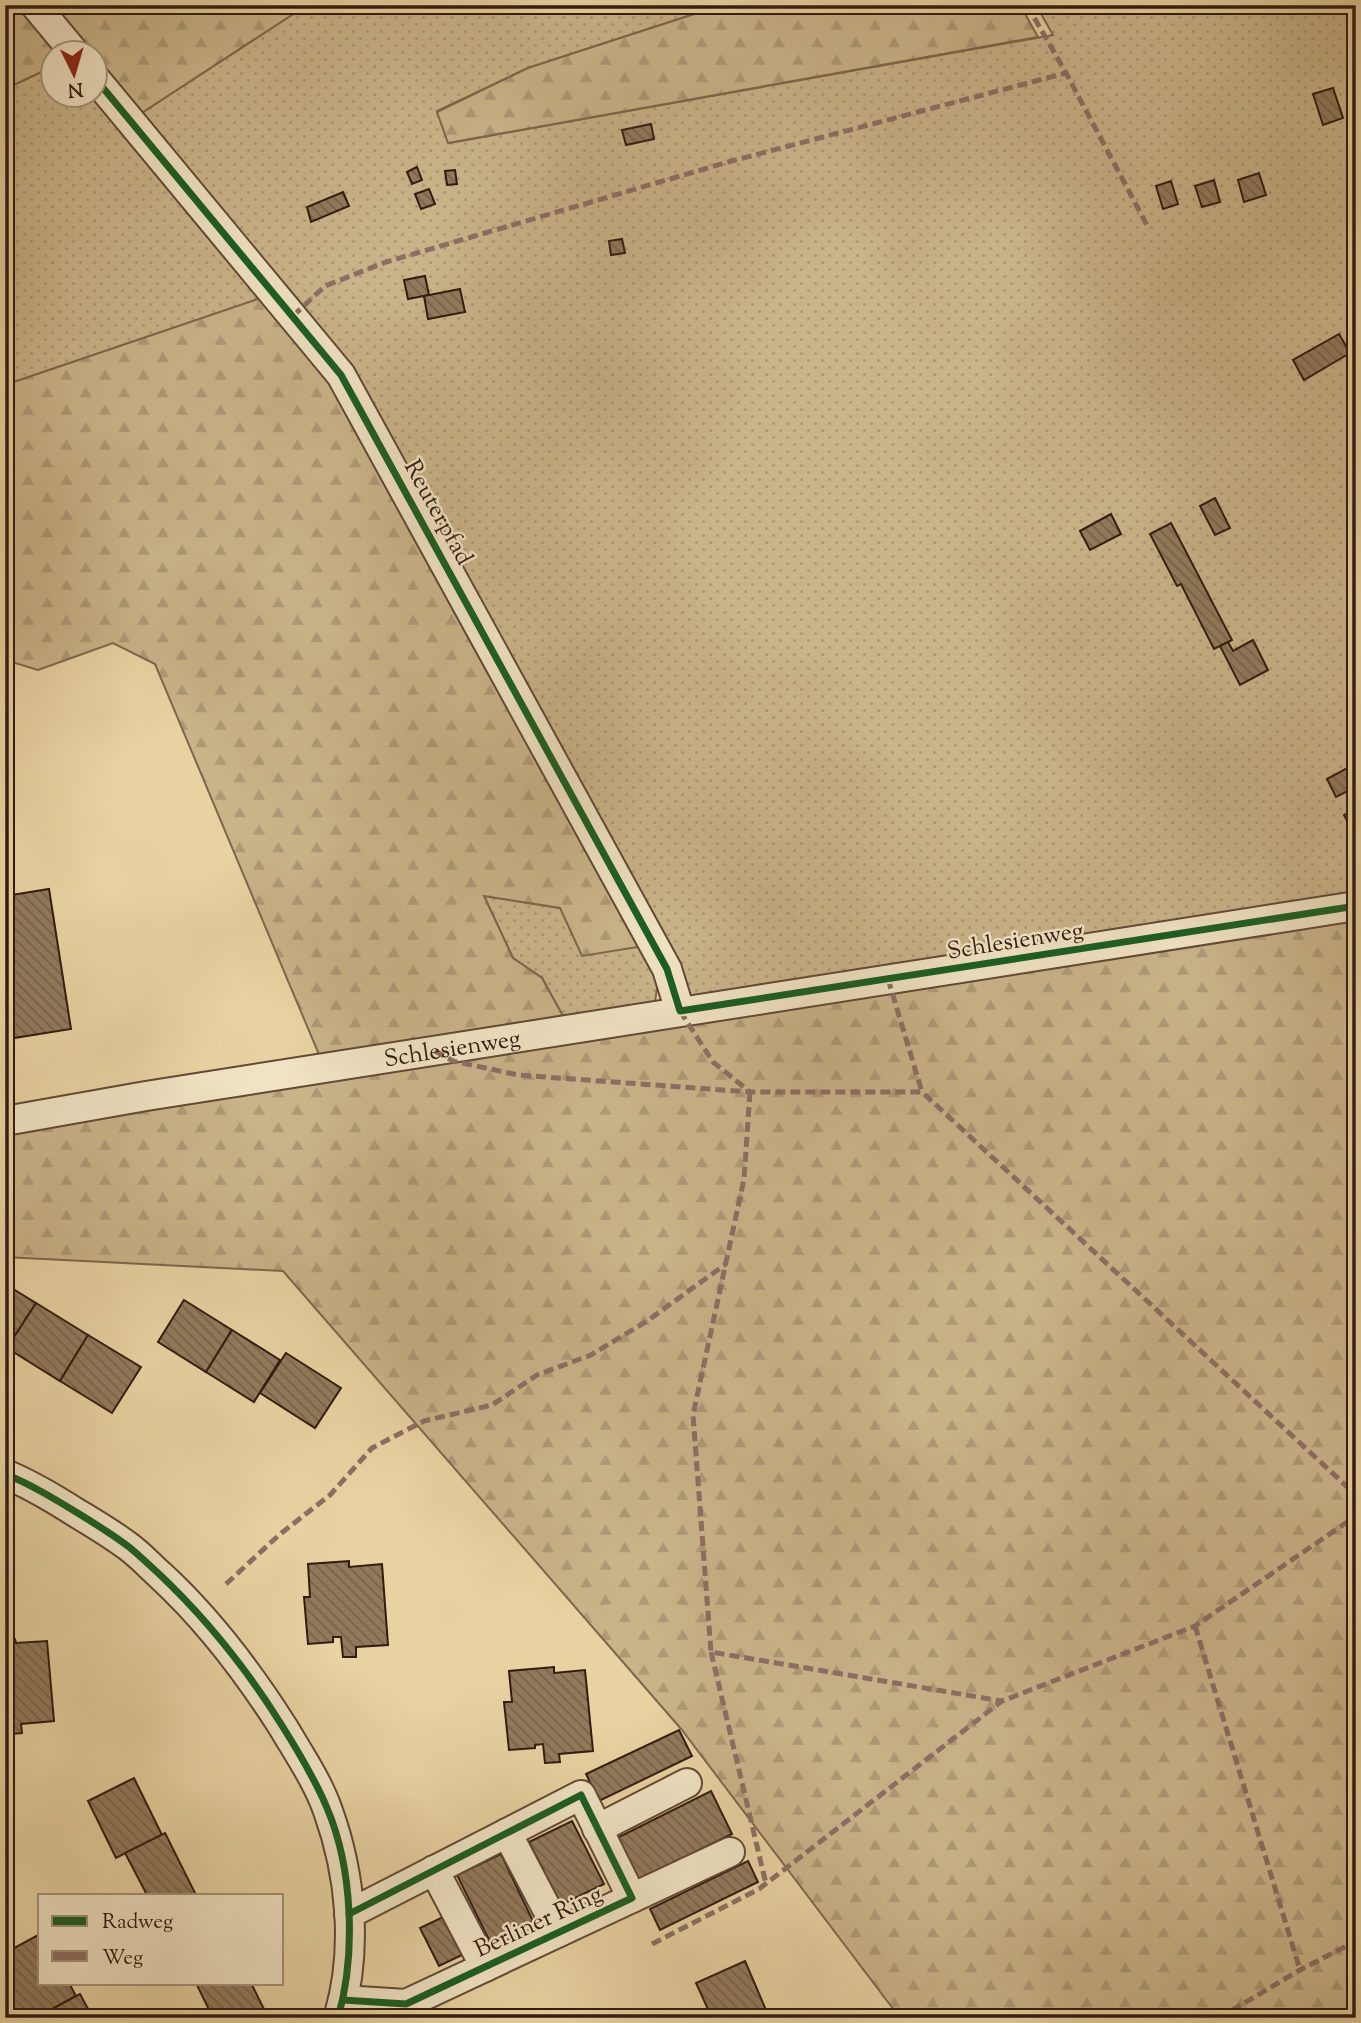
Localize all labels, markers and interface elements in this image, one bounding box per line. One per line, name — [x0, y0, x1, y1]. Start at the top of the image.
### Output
north arrow — [38, 38, 108, 108]
text: N — [67, 74, 84, 103]
street label: Reuterpfad — [394, 454, 480, 572]
street label: Schlesienweg — [945, 914, 1086, 970]
street label: Schlesienweg — [382, 1022, 523, 1077]
street label: Berliner Ring — [469, 1878, 609, 1967]
legend — [38, 1894, 284, 1984]
text: Radweg — [102, 1908, 173, 1938]
text: Weg — [102, 1944, 143, 1974]

